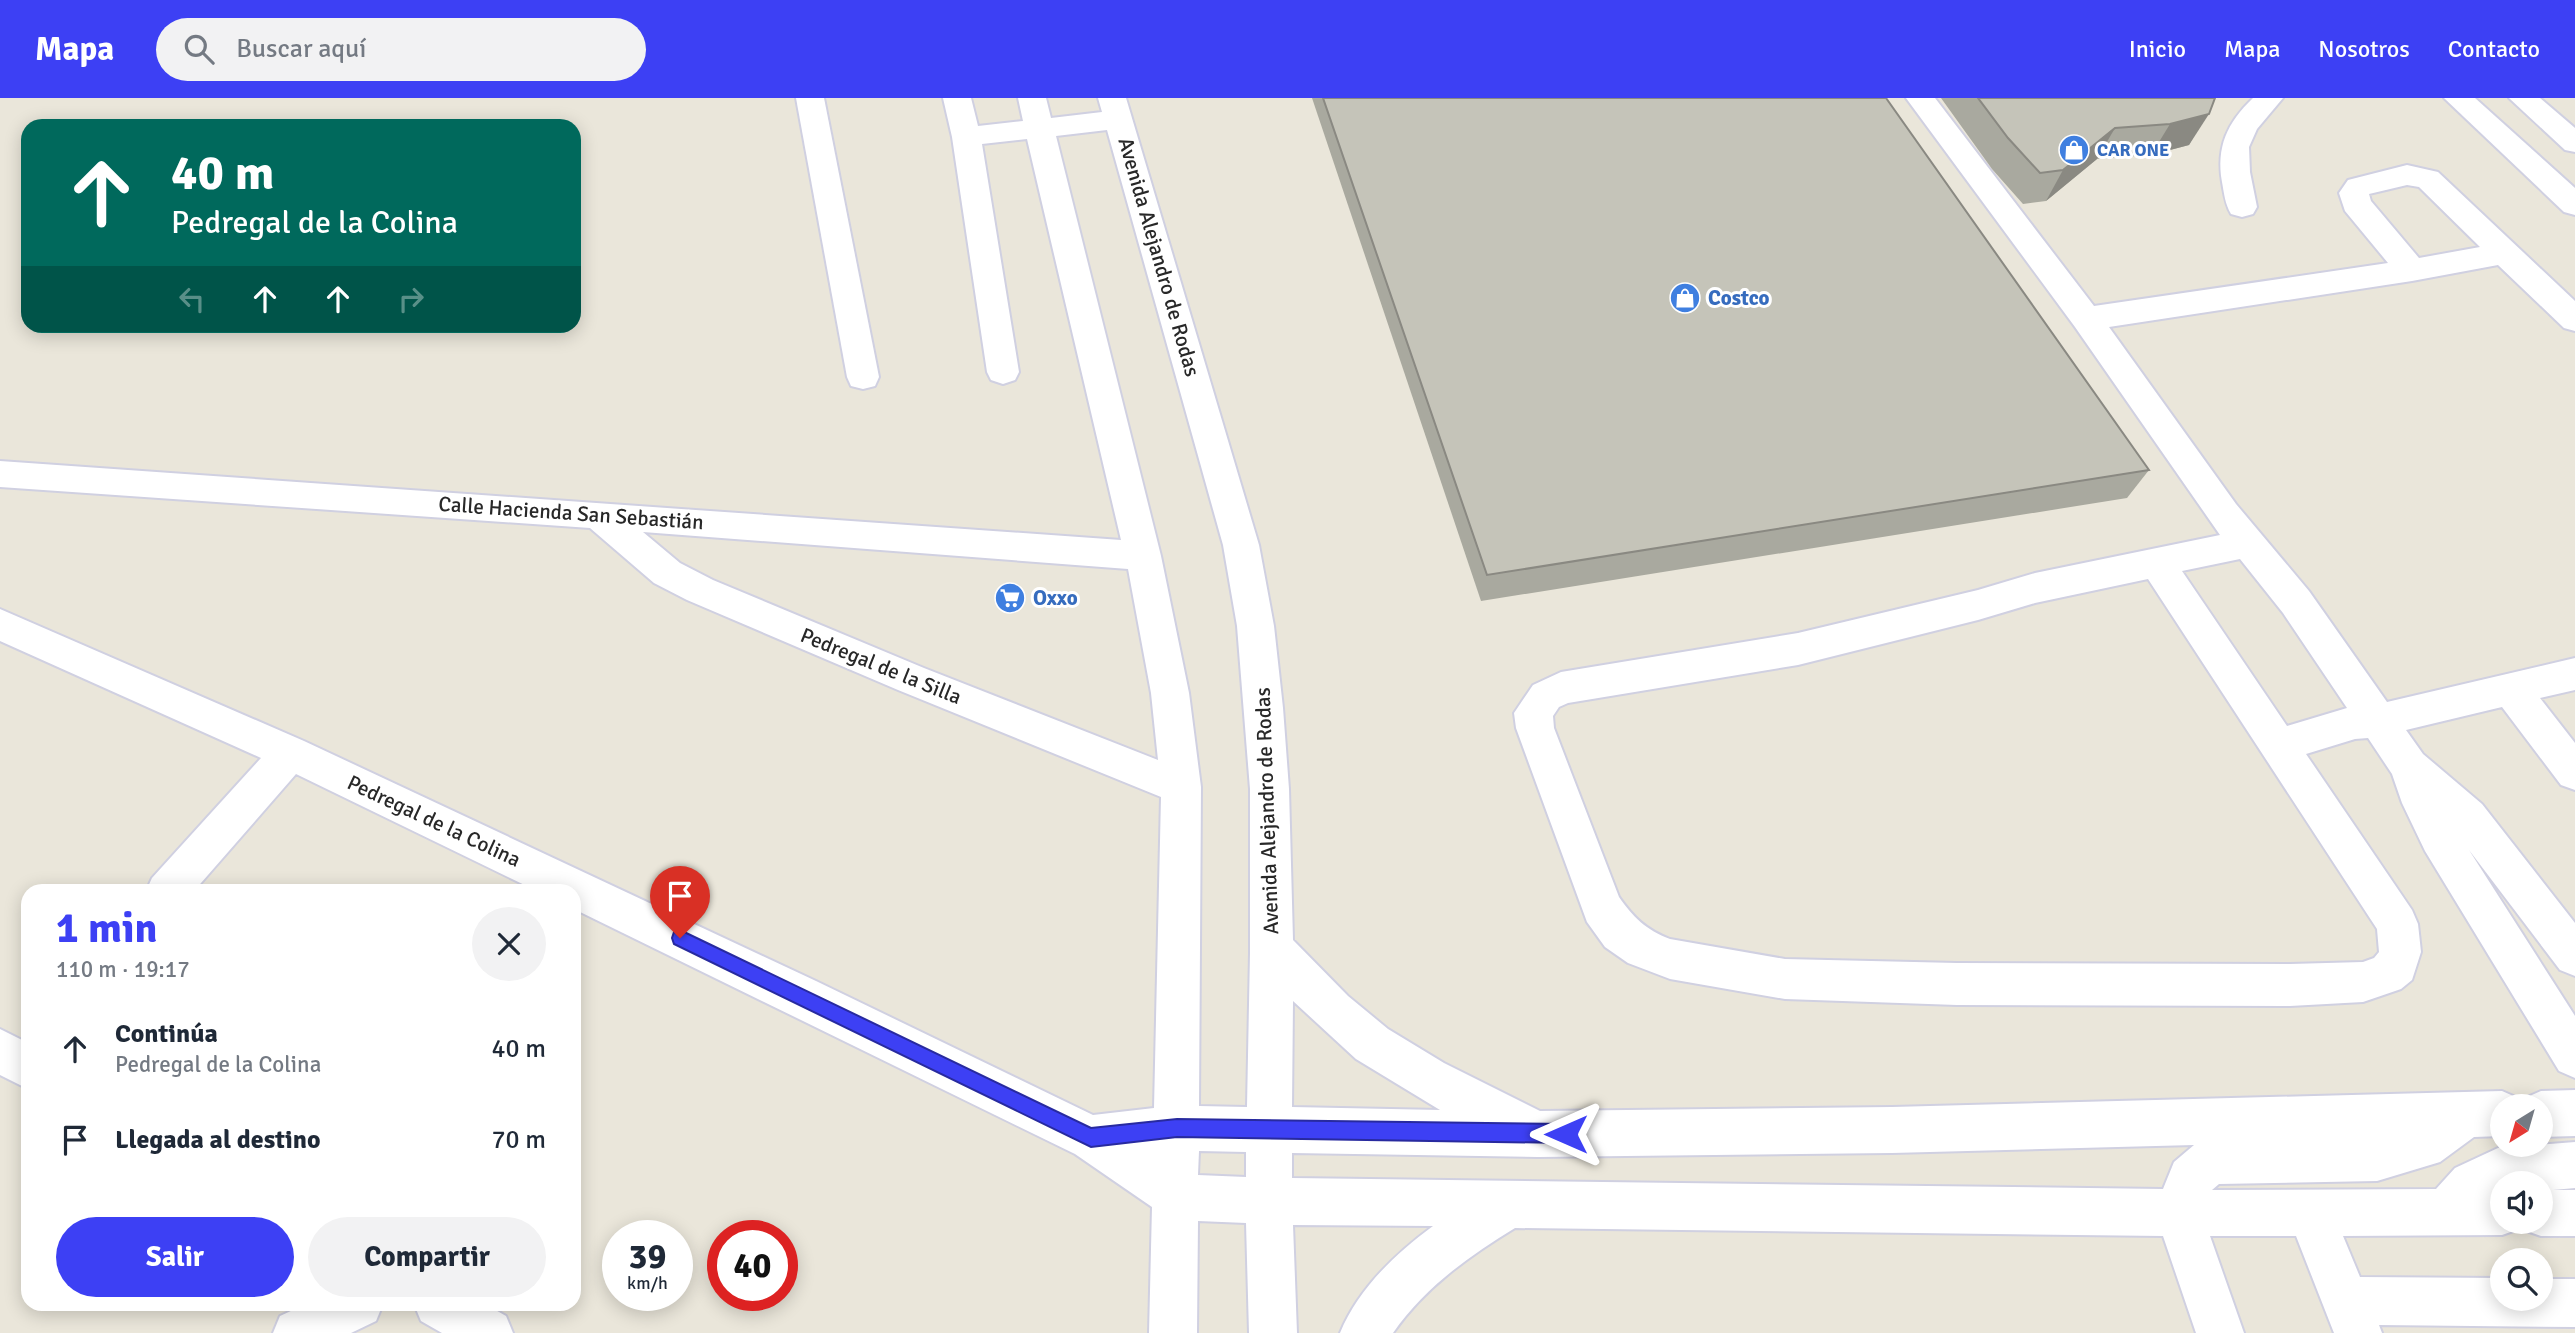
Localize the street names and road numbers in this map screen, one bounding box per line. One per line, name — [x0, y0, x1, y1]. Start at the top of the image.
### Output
street label: Avenida Alejandro de Rodas — [1112, 135, 1206, 379]
street label: Calle Hacienda San Sebastián — [437, 491, 705, 535]
street label: Pedregal de la Silla — [797, 622, 965, 710]
street label: Avenida Alejandro de Rodas — [1250, 687, 1284, 935]
street label: Pedregal de la Colina — [343, 769, 525, 873]

